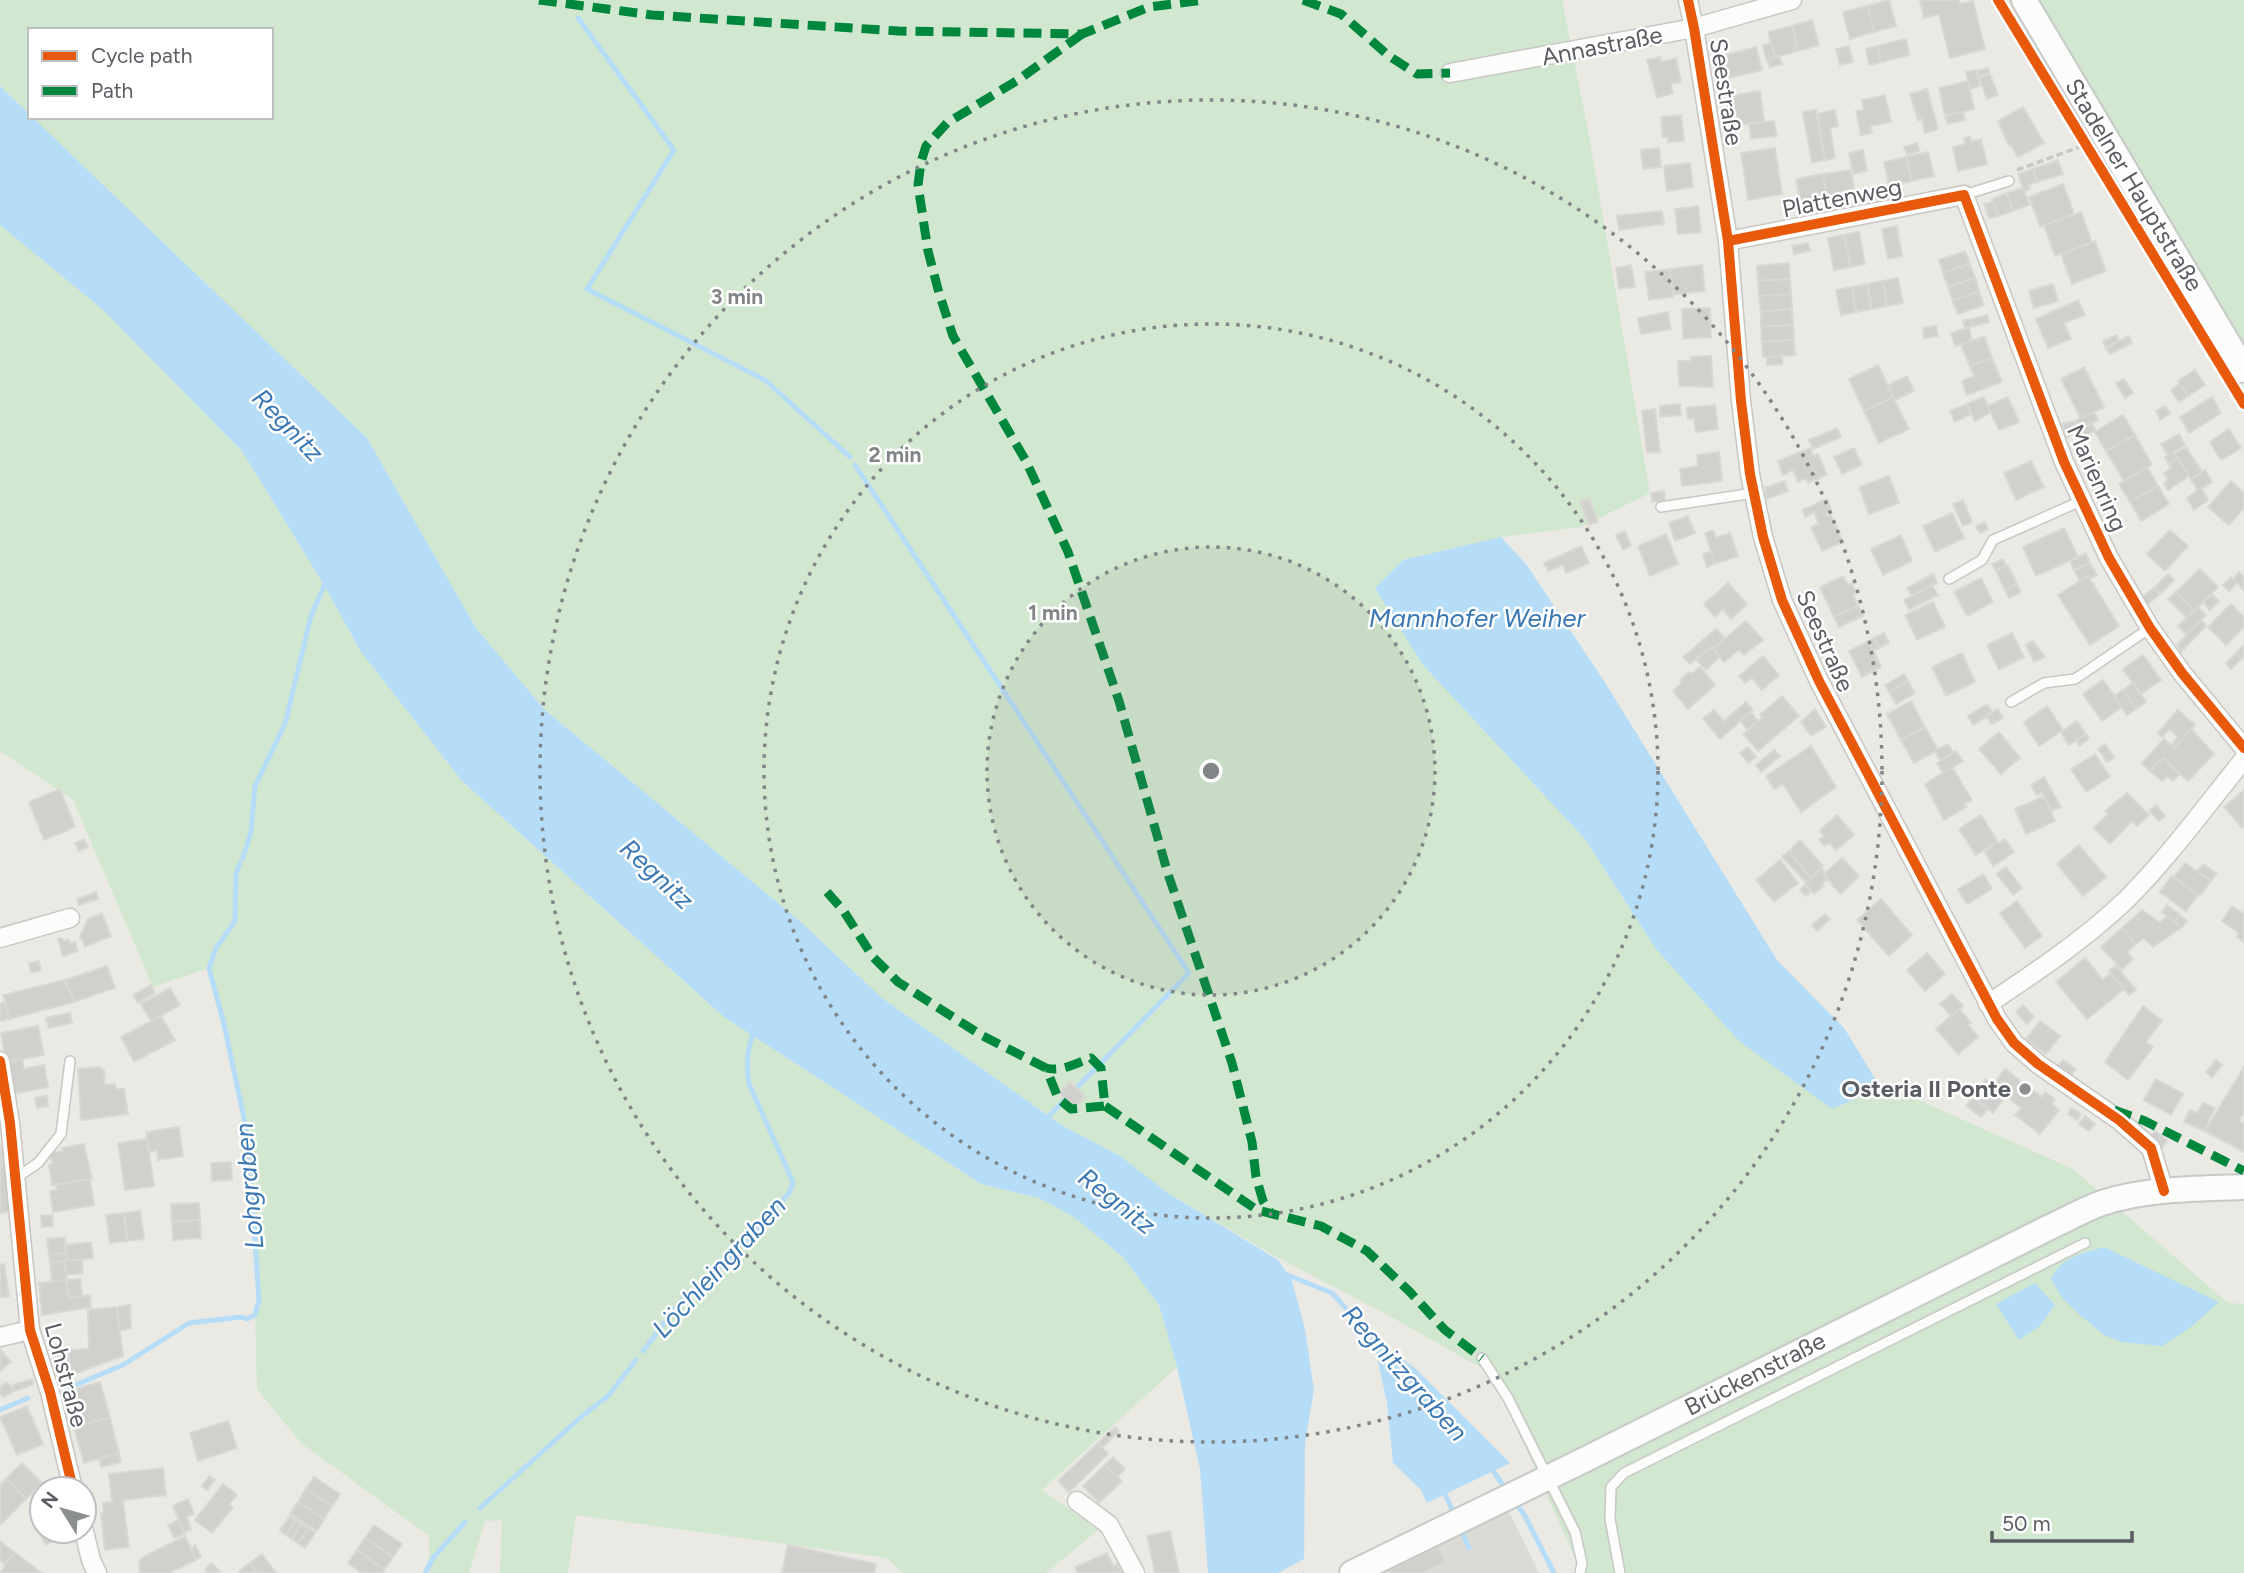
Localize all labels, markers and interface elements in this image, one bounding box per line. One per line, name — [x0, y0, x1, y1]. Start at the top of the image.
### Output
street label: Annastraße — [1539, 20, 1665, 71]
legend — [28, 28, 273, 119]
street label: Seestraße — [1704, 36, 1749, 148]
text: Cycle path — [91, 43, 192, 68]
street label: Stadelner Hauptstraße — [2059, 73, 2209, 296]
text: Path — [91, 78, 133, 103]
street label: Plattenweg — [1779, 172, 1904, 223]
text: 3 min — [711, 284, 763, 309]
water label: Regnitz — [246, 382, 331, 468]
street label: Marienring — [2061, 420, 2134, 536]
text: 2 min — [869, 442, 921, 467]
street label: Seestraße — [1790, 585, 1861, 696]
text: 1 min — [1028, 600, 1078, 625]
water label: Mannhofer Weiher — [1369, 602, 1586, 634]
centre of rings — [1199, 759, 1223, 783]
water label: Regnitz — [613, 832, 701, 916]
place label: Osteria Il Ponte — [1841, 1074, 2011, 1103]
marker: Osteria Il Ponte — [2017, 1081, 2033, 1097]
water label: Lohgraben — [228, 1122, 270, 1250]
water label: Regnitz — [1072, 1161, 1162, 1241]
water label: Löchleingraben — [646, 1190, 792, 1344]
water label: Regnitzgraben — [1335, 1298, 1475, 1448]
street label: Lohstraße — [39, 1319, 94, 1430]
street label: Brückenstraße — [1679, 1326, 1830, 1421]
north arrow — [28, 1475, 98, 1545]
text: N — [36, 1487, 63, 1513]
scale bar — [1992, 1500, 2132, 1544]
text: 50 m — [2002, 1511, 2051, 1536]

